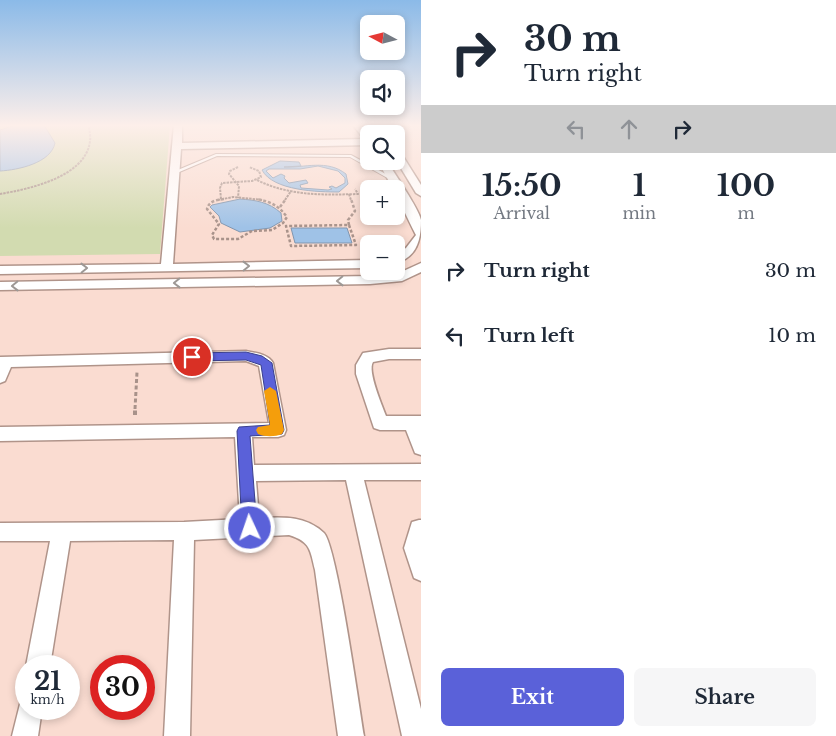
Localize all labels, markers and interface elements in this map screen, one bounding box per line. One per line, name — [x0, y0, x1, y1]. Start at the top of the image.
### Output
north arrow — [360, 15, 405, 60]
map controls — [360, 15, 405, 280]
text: 30 m — [524, 17, 621, 60]
icon: right — [441, 20, 506, 85]
text: Turn right — [524, 60, 642, 87]
button: sound — [360, 70, 405, 115]
icon: left — [562, 115, 590, 143]
icon: ahead — [615, 115, 643, 143]
icon: right — [668, 115, 696, 143]
button: search — [360, 125, 405, 170]
text: 15:50 — [482, 167, 562, 204]
text: 1 — [633, 167, 646, 204]
text: 100 — [717, 167, 775, 204]
button: + — [360, 180, 405, 225]
text: Arrival — [493, 203, 550, 223]
text: min — [622, 203, 656, 223]
text: m — [737, 203, 755, 223]
button: − — [360, 235, 405, 280]
icon: right — [441, 257, 469, 285]
text: Turn right — [484, 259, 590, 282]
text: 30 m — [765, 259, 816, 282]
one-way arrow — [242, 261, 250, 271]
one-way arrow — [80, 263, 88, 273]
one-way arrow — [335, 276, 343, 286]
one-way arrow — [173, 278, 181, 288]
one-way arrow — [11, 281, 18, 291]
icon: left — [441, 322, 469, 350]
text: Turn left — [484, 324, 575, 347]
text: 10 m — [768, 324, 816, 347]
pin — [171, 336, 213, 378]
icon: arrive — [178, 343, 206, 371]
position arrow — [223, 501, 275, 553]
speed limit sign: 30 — [90, 655, 155, 720]
text: 21 — [34, 666, 61, 697]
button: Exit — [441, 668, 624, 726]
button: Share — [634, 668, 816, 726]
text: km/h — [30, 692, 65, 707]

